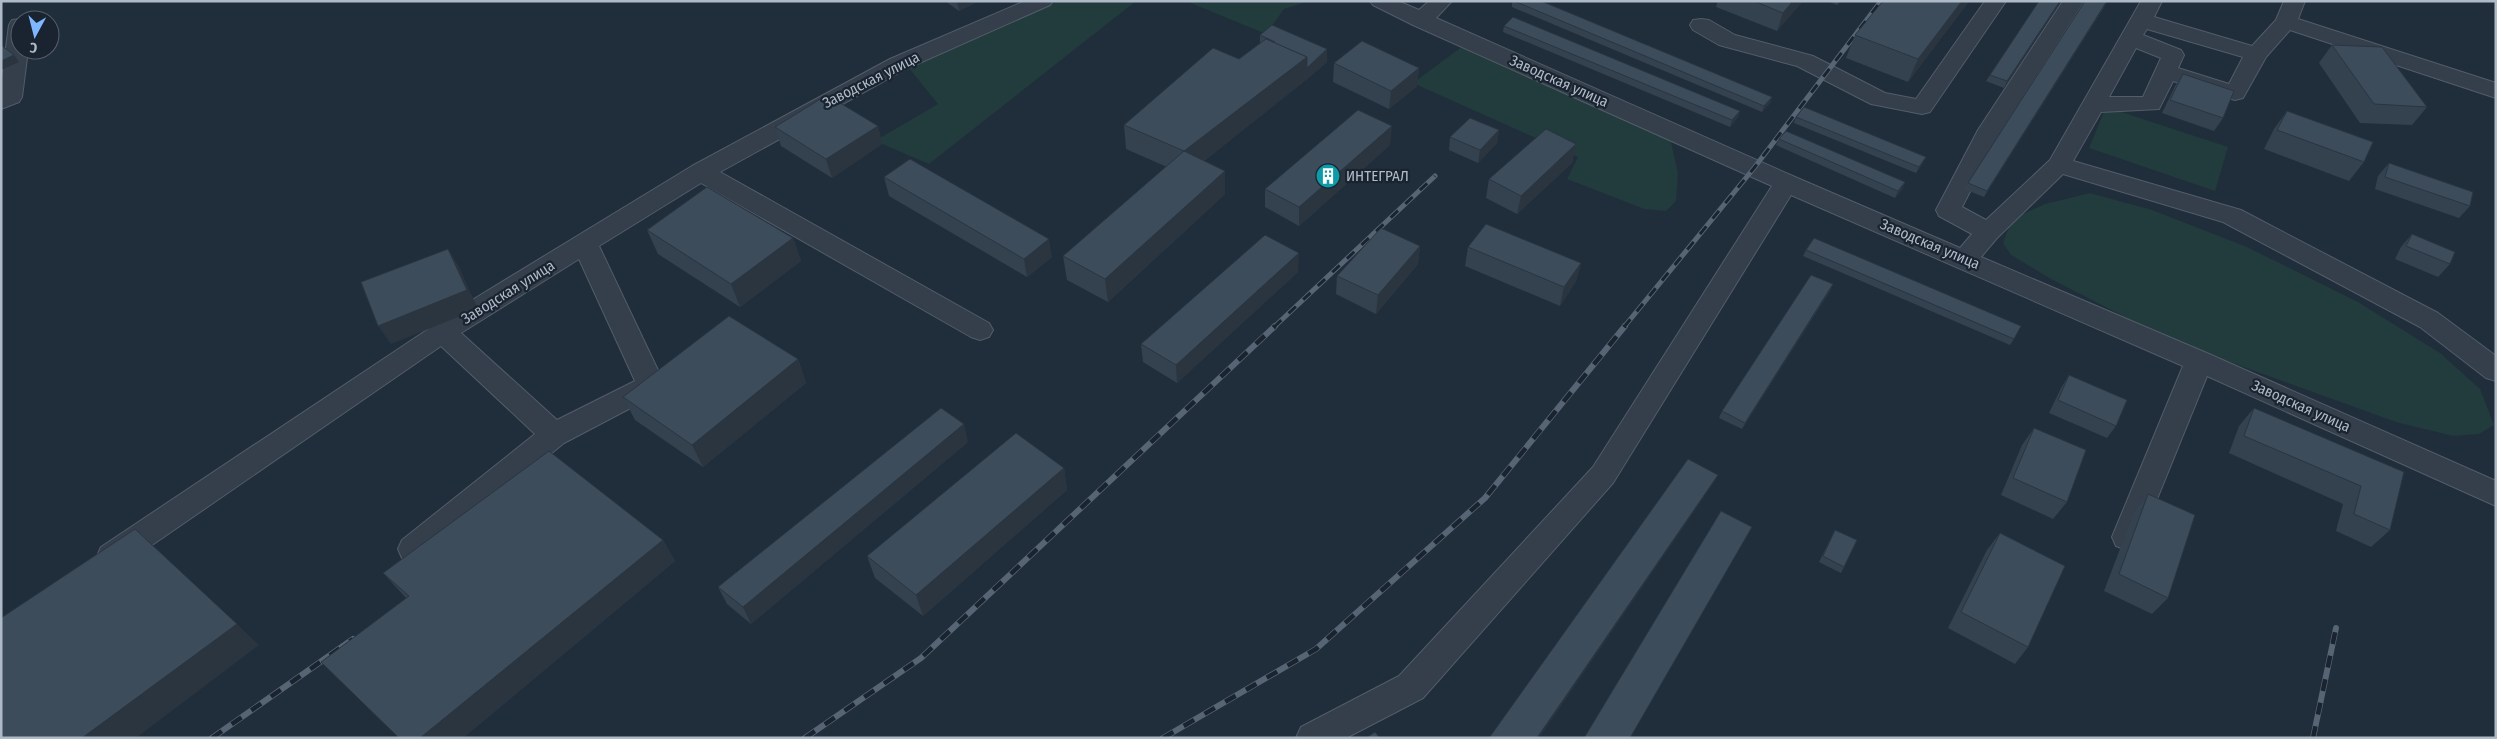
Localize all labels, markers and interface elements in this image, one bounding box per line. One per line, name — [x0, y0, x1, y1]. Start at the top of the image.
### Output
north arrow — [10, 10, 60, 60]
text: С — [28, 38, 38, 56]
street label: Заводская улица — [820, 48, 922, 112]
street label: Заводская улица — [1507, 51, 1611, 111]
building icon: ИНТЕГРАЛ — [1315, 163, 1341, 189]
place label: ИНТЕГРАЛ — [1346, 167, 1409, 185]
street label: Заводская улица — [1878, 215, 1982, 273]
street label: Заводская улица — [458, 256, 558, 328]
street label: Заводская улица — [2249, 376, 2353, 436]

